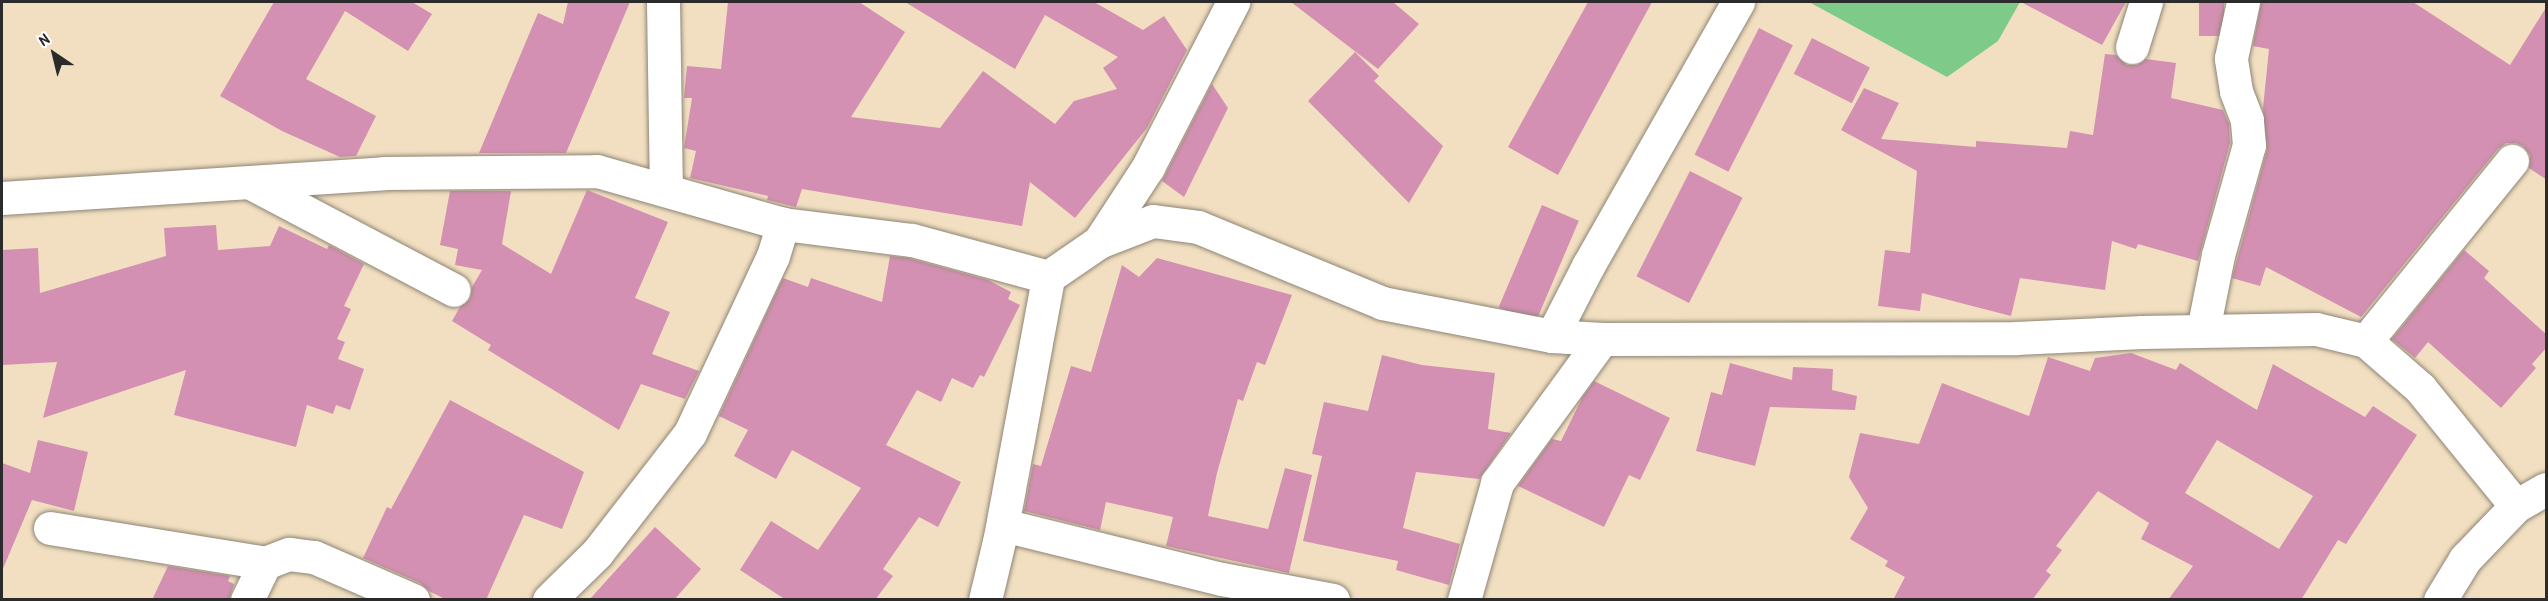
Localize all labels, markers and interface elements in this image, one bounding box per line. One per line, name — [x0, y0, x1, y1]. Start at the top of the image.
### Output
north arrow — [24, 24, 84, 84]
text: N — [34, 28, 53, 51]

